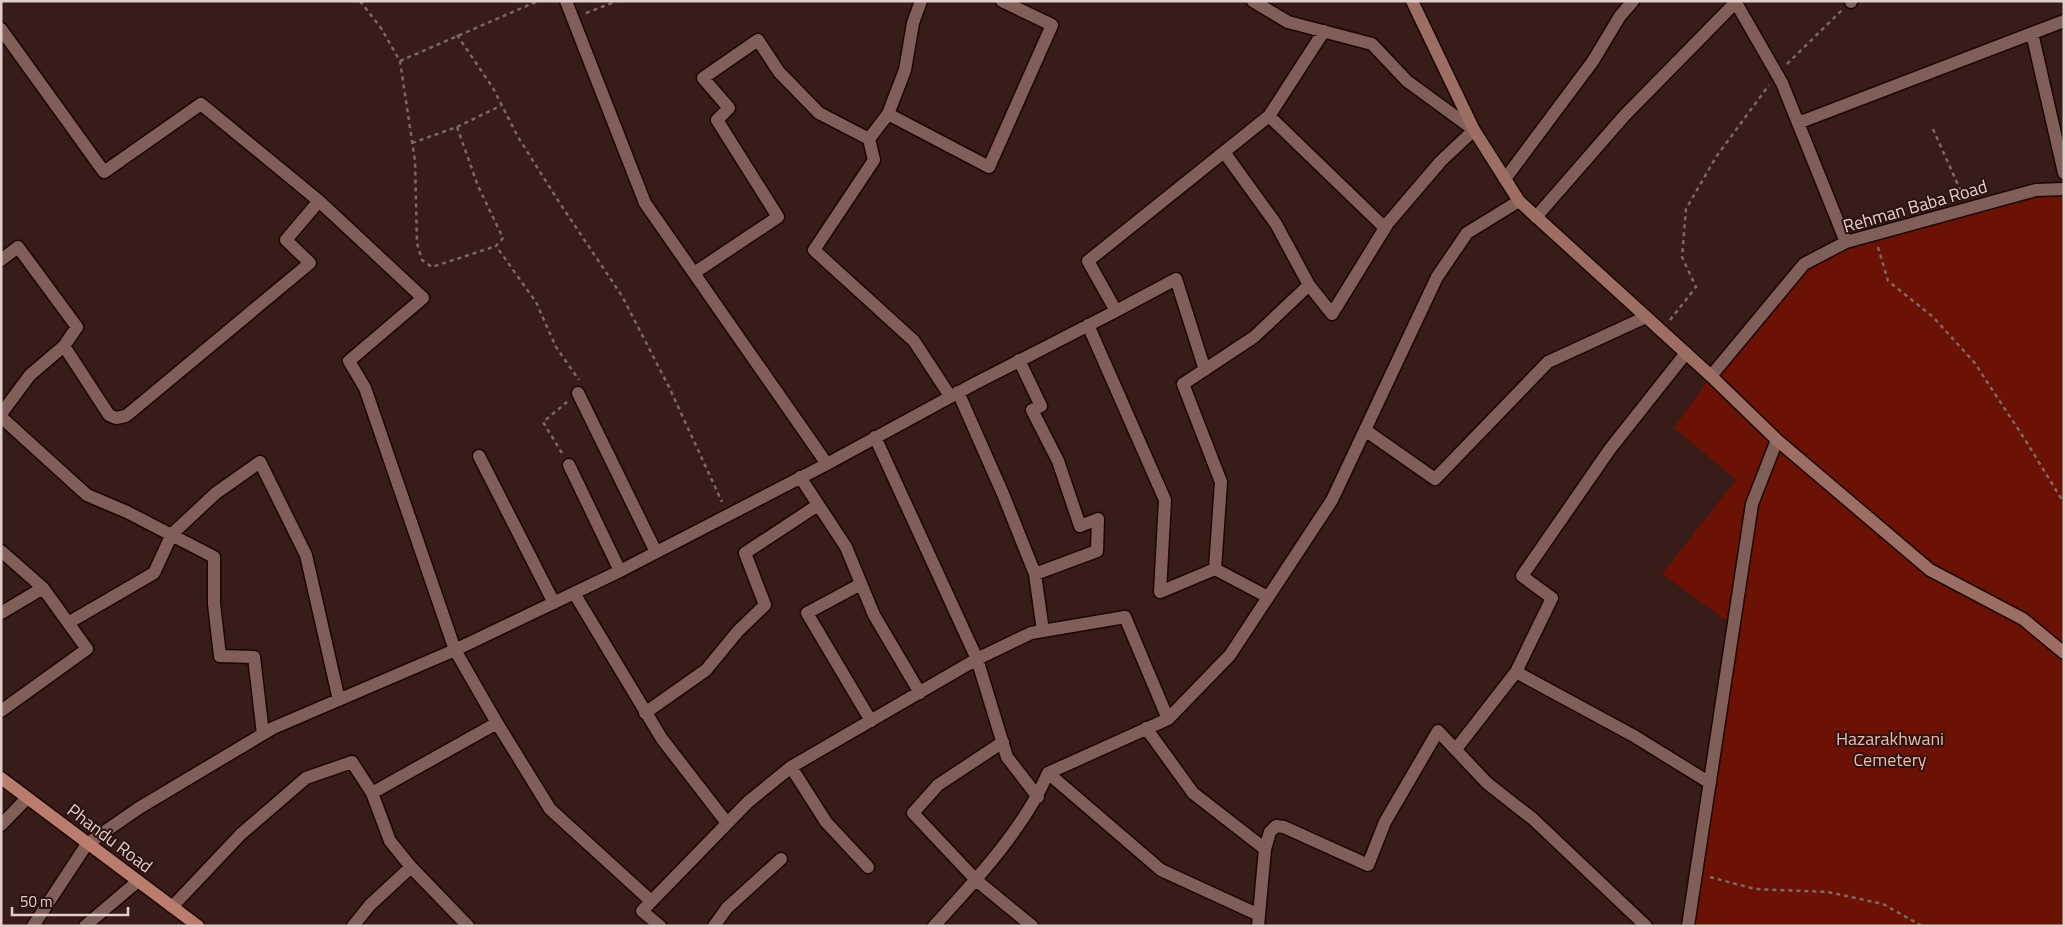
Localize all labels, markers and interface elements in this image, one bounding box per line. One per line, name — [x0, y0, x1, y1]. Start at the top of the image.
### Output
street label: Rehman Baba Road — [1840, 173, 1990, 239]
park label: Hazarakhwani Cemetery — [1836, 725, 1944, 773]
street label: Phandu Road — [62, 797, 158, 879]
scale bar — [12, 884, 129, 916]
text: 50 m — [20, 890, 53, 913]

